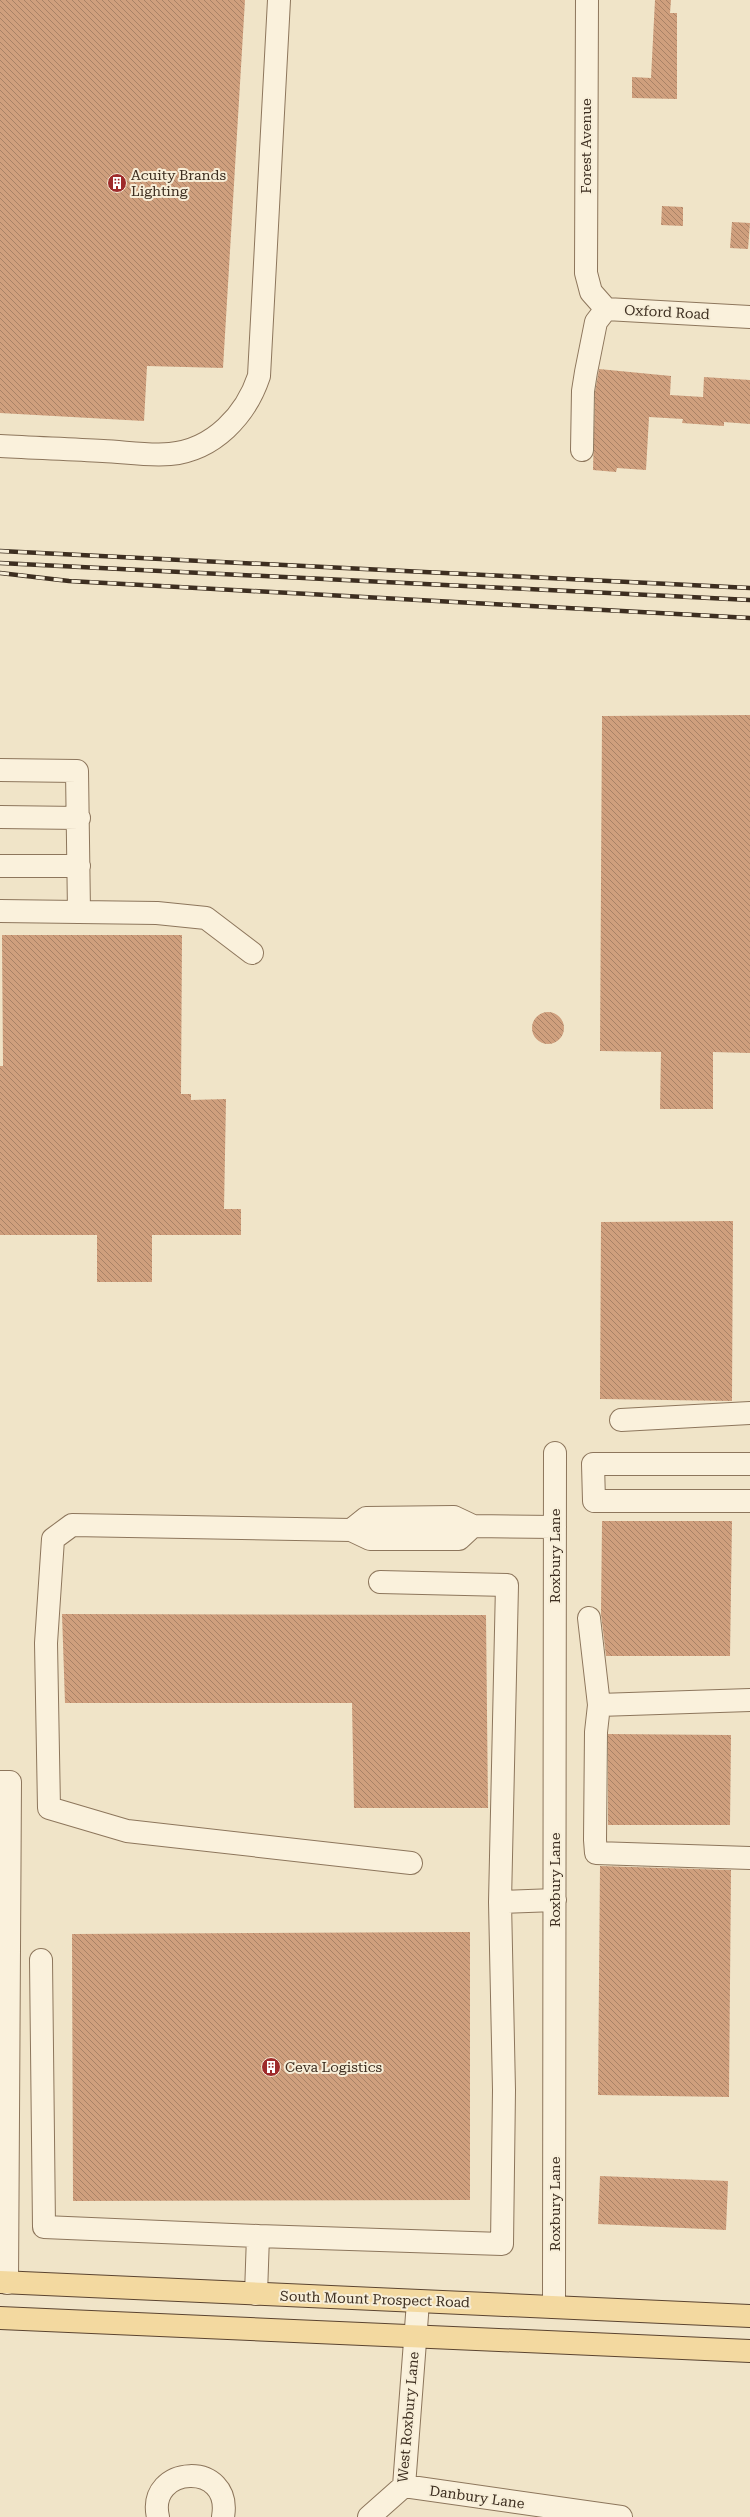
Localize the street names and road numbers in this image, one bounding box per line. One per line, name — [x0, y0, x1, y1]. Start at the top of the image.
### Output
street label: Forest Avenue — [578, 98, 594, 194]
street label: Oxford Road — [624, 302, 710, 322]
street label: Roxbury Lane — [547, 1508, 563, 1603]
street label: Roxbury Lane — [547, 1832, 563, 1927]
street label: Roxbury Lane — [547, 2156, 563, 2251]
street label: South Mount Prospect Road — [280, 2288, 470, 2310]
street label: West Roxbury Lane — [394, 2351, 422, 2483]
street label: Danbury Lane — [428, 2482, 526, 2512]

